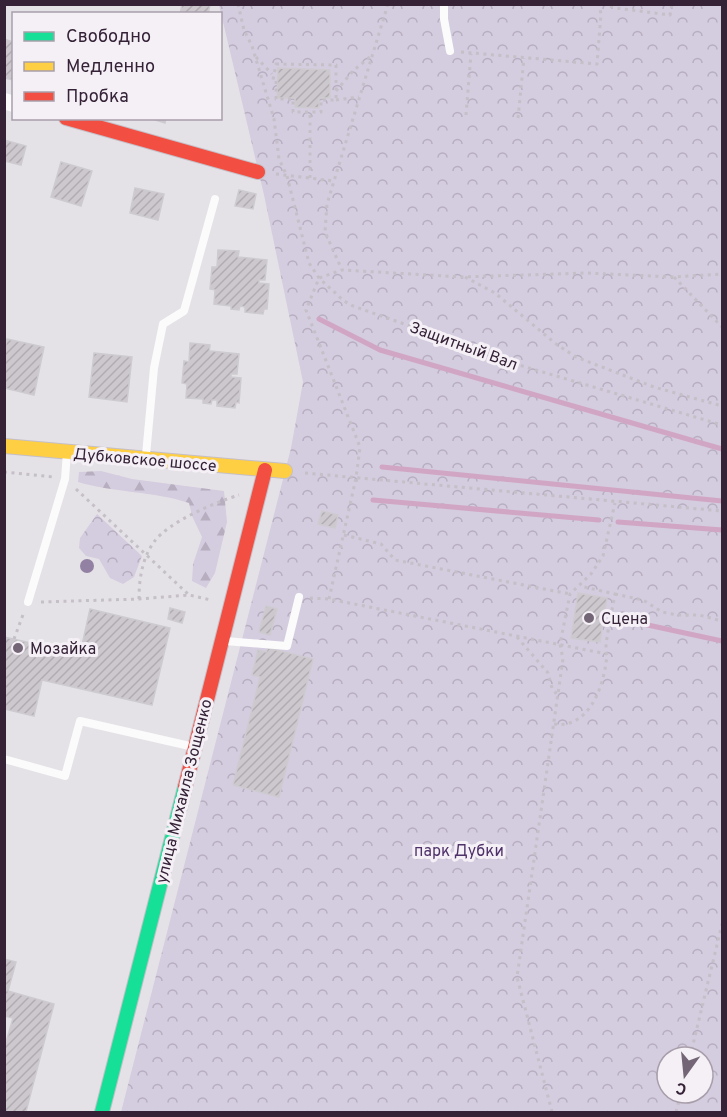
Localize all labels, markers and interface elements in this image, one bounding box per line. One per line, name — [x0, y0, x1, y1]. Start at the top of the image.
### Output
legend — [12, 12, 222, 120]
text: Свободно — [66, 26, 151, 49]
text: Медленно — [66, 56, 155, 79]
text: Пробка — [66, 86, 129, 109]
street label: Защитный Вал — [407, 318, 520, 376]
street label: Дубковское шоссе — [72, 445, 217, 477]
place label: Сцена — [601, 610, 648, 630]
marker: Сцена — [582, 611, 596, 625]
place label: Мозайка — [30, 640, 96, 660]
marker: Мозайка — [11, 641, 25, 655]
street label: улица Михаила Зощенко — [152, 697, 218, 886]
park label: парк Дубки — [414, 842, 504, 862]
north arrow — [655, 1045, 715, 1105]
text: С — [674, 1077, 689, 1099]

